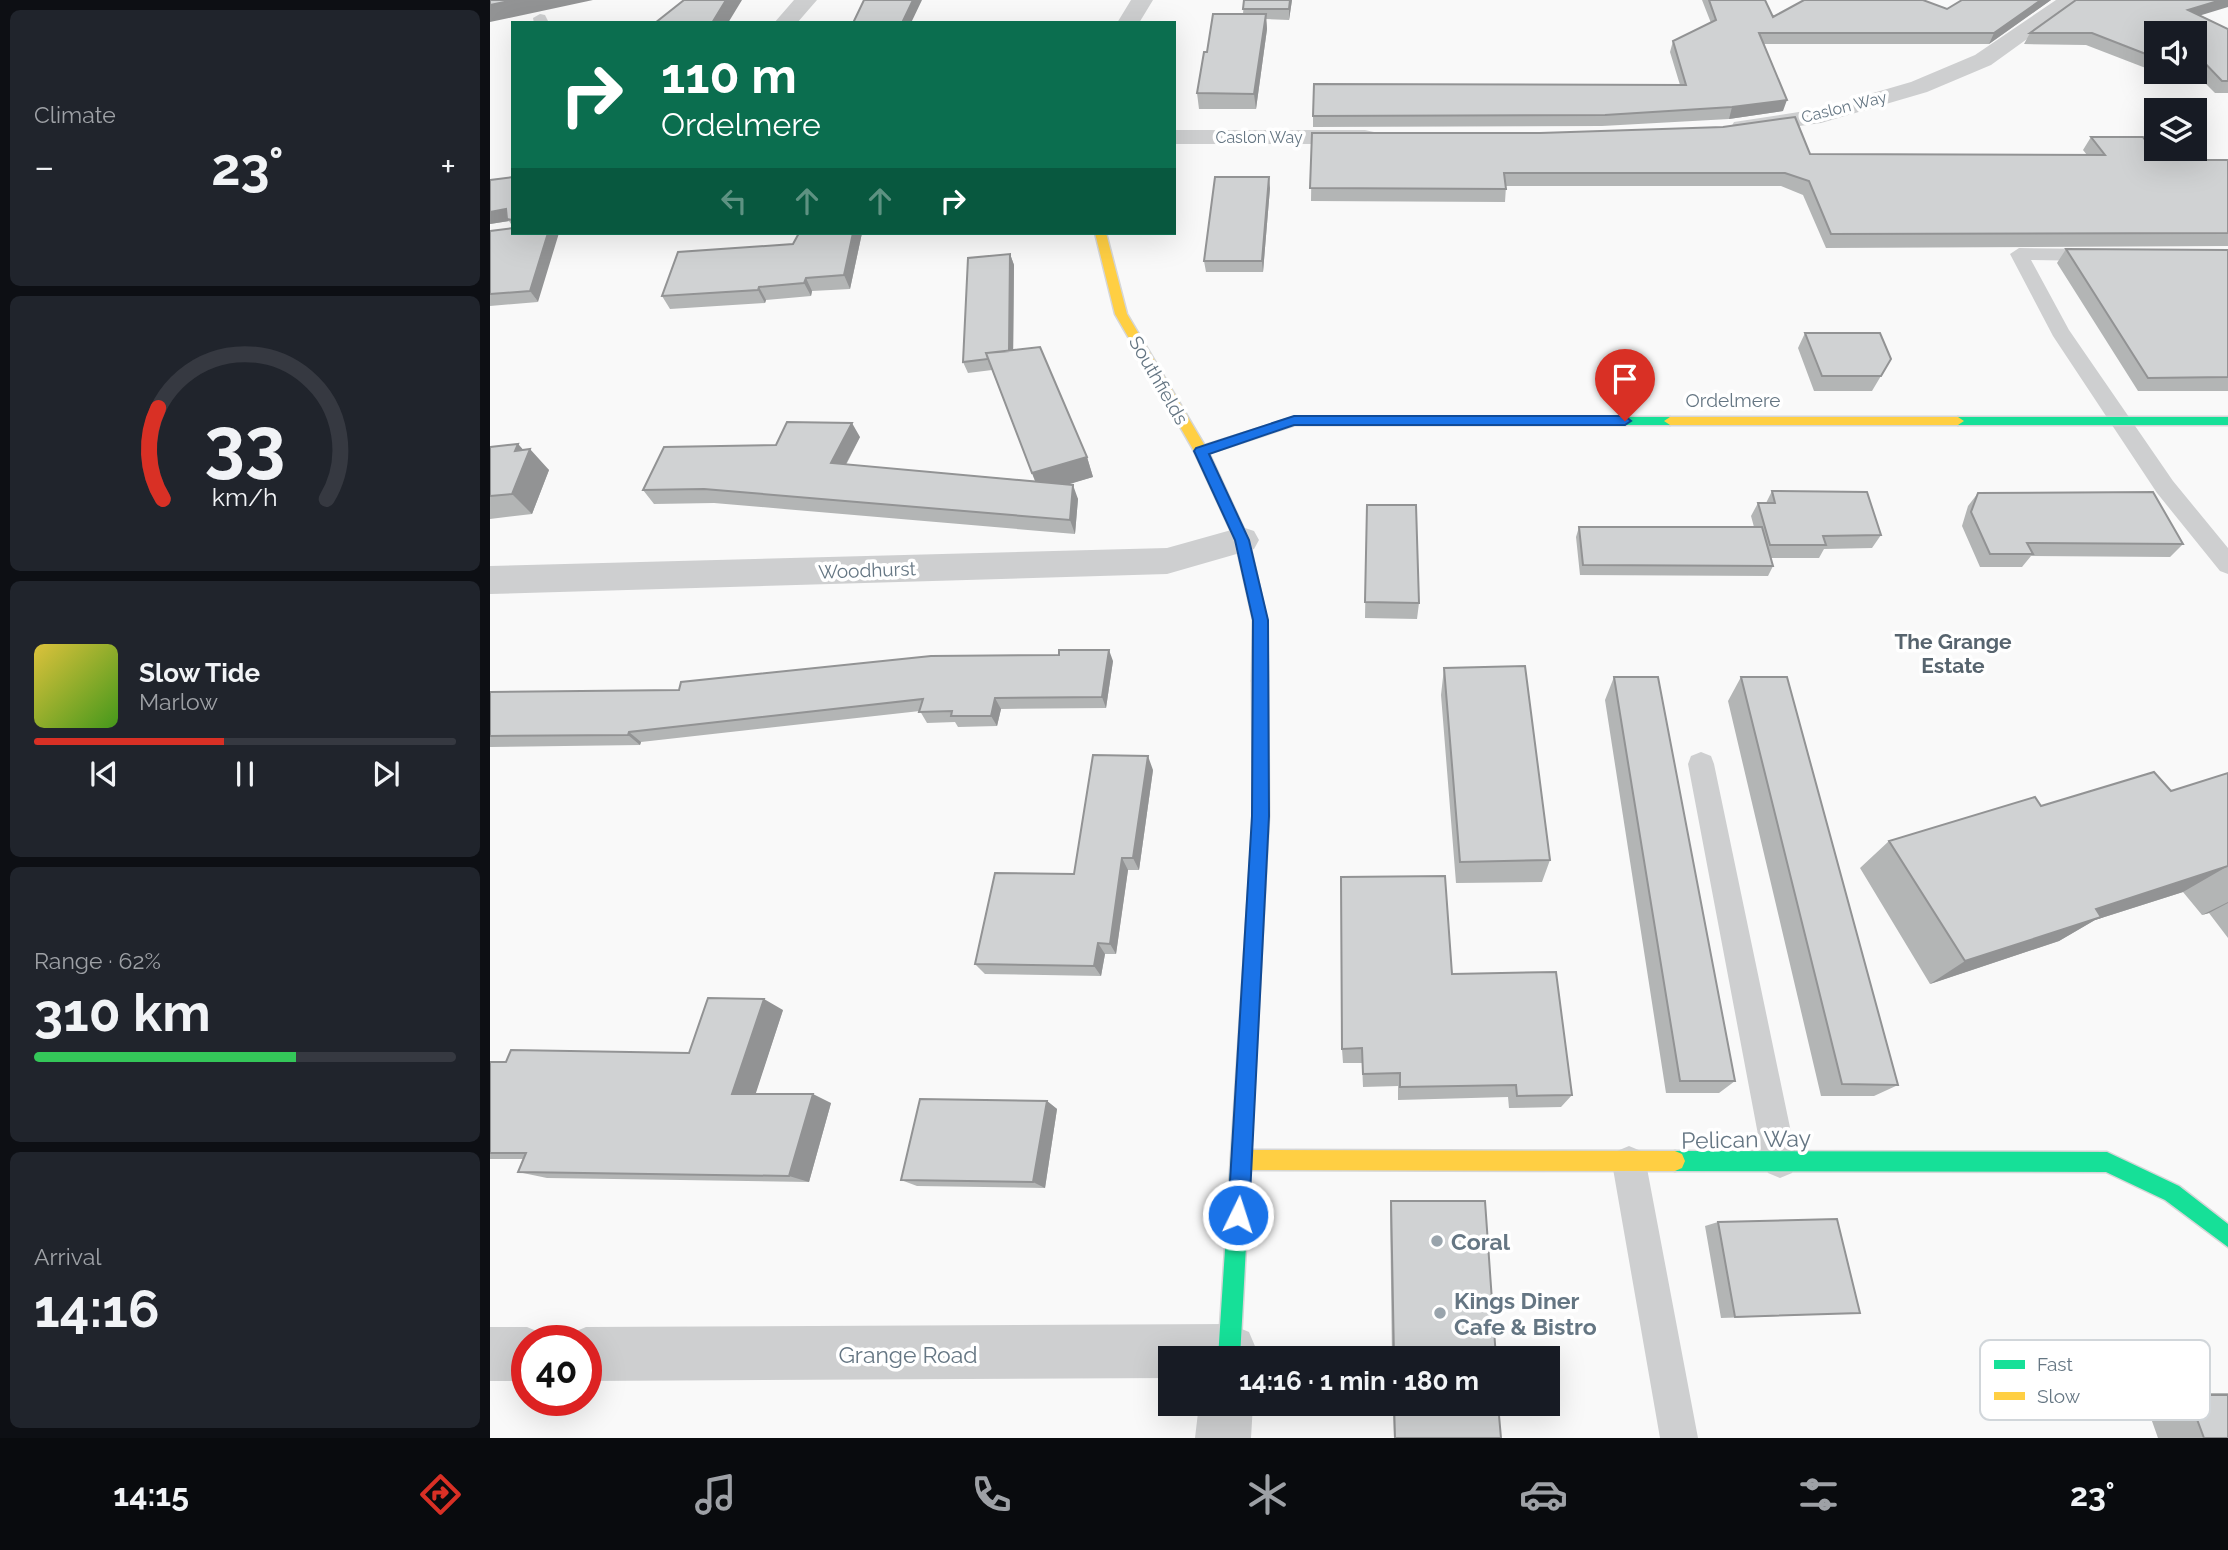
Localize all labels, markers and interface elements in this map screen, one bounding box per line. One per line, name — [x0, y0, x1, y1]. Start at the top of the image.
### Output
map controls — [2144, 21, 2207, 161]
button: sound — [2144, 21, 2207, 84]
text: 110 m — [661, 47, 797, 104]
icon: right — [546, 49, 637, 140]
street label: Caslon Way — [1799, 87, 1889, 127]
button: layers — [2144, 98, 2207, 161]
text: Climate — [34, 101, 116, 128]
text: Ordelmere — [661, 106, 821, 143]
street label: Caslon Way — [1215, 128, 1303, 147]
text: 23° — [211, 136, 284, 197]
text: − — [34, 144, 54, 189]
text: + — [440, 144, 456, 189]
icon: left — [715, 182, 753, 220]
icon: ahead — [788, 182, 826, 220]
icon: ahead — [861, 182, 899, 220]
icon: right — [934, 182, 972, 220]
street label: Southfields — [1125, 332, 1193, 428]
pin — [1595, 349, 1655, 421]
icon: arrive — [1606, 360, 1644, 398]
street label: Ordelmere — [1686, 389, 1780, 411]
text: 33 — [204, 402, 286, 487]
text: km/h — [212, 482, 278, 512]
street label: Woodhurst — [818, 557, 917, 583]
district label: The Grange Estate — [1894, 629, 2012, 678]
text: Slow Tide — [139, 658, 260, 688]
text: Marlow — [139, 688, 218, 715]
icon: previous — [85, 755, 123, 793]
icon: pause — [226, 755, 264, 793]
icon: next — [367, 755, 405, 793]
text: Range · 62% — [34, 947, 161, 974]
text: 310 km — [34, 982, 211, 1043]
street label: Pelican Way — [1681, 1124, 1811, 1154]
position arrow — [1201, 1178, 1275, 1252]
place label: Coral — [1451, 1228, 1511, 1255]
marker: Coral — [1429, 1233, 1445, 1249]
text: Arrival — [34, 1243, 101, 1270]
text: 14:16 — [34, 1278, 159, 1339]
place label: Kings Diner Cafe & Bistro — [1454, 1287, 1597, 1340]
marker: Kings Diner Cafe & Bistro — [1432, 1305, 1448, 1321]
speed limit sign: 40 — [511, 1325, 602, 1416]
legend — [1980, 1340, 2210, 1420]
street label: Grange Road — [838, 1341, 978, 1368]
text: Fast — [2037, 1353, 2073, 1375]
text: 14:16 · 1 min · 180 m — [1239, 1366, 1479, 1396]
text: Slow — [2037, 1385, 2081, 1407]
icon: directions — [416, 1470, 465, 1519]
icon: music — [691, 1470, 740, 1519]
icon: phone — [967, 1470, 1016, 1519]
icon: climate — [1243, 1470, 1292, 1519]
icon: car — [1519, 1470, 1568, 1519]
icon: filters — [1794, 1470, 1843, 1519]
text: 14:15 — [113, 1476, 189, 1513]
text: 23° — [2070, 1476, 2115, 1513]

